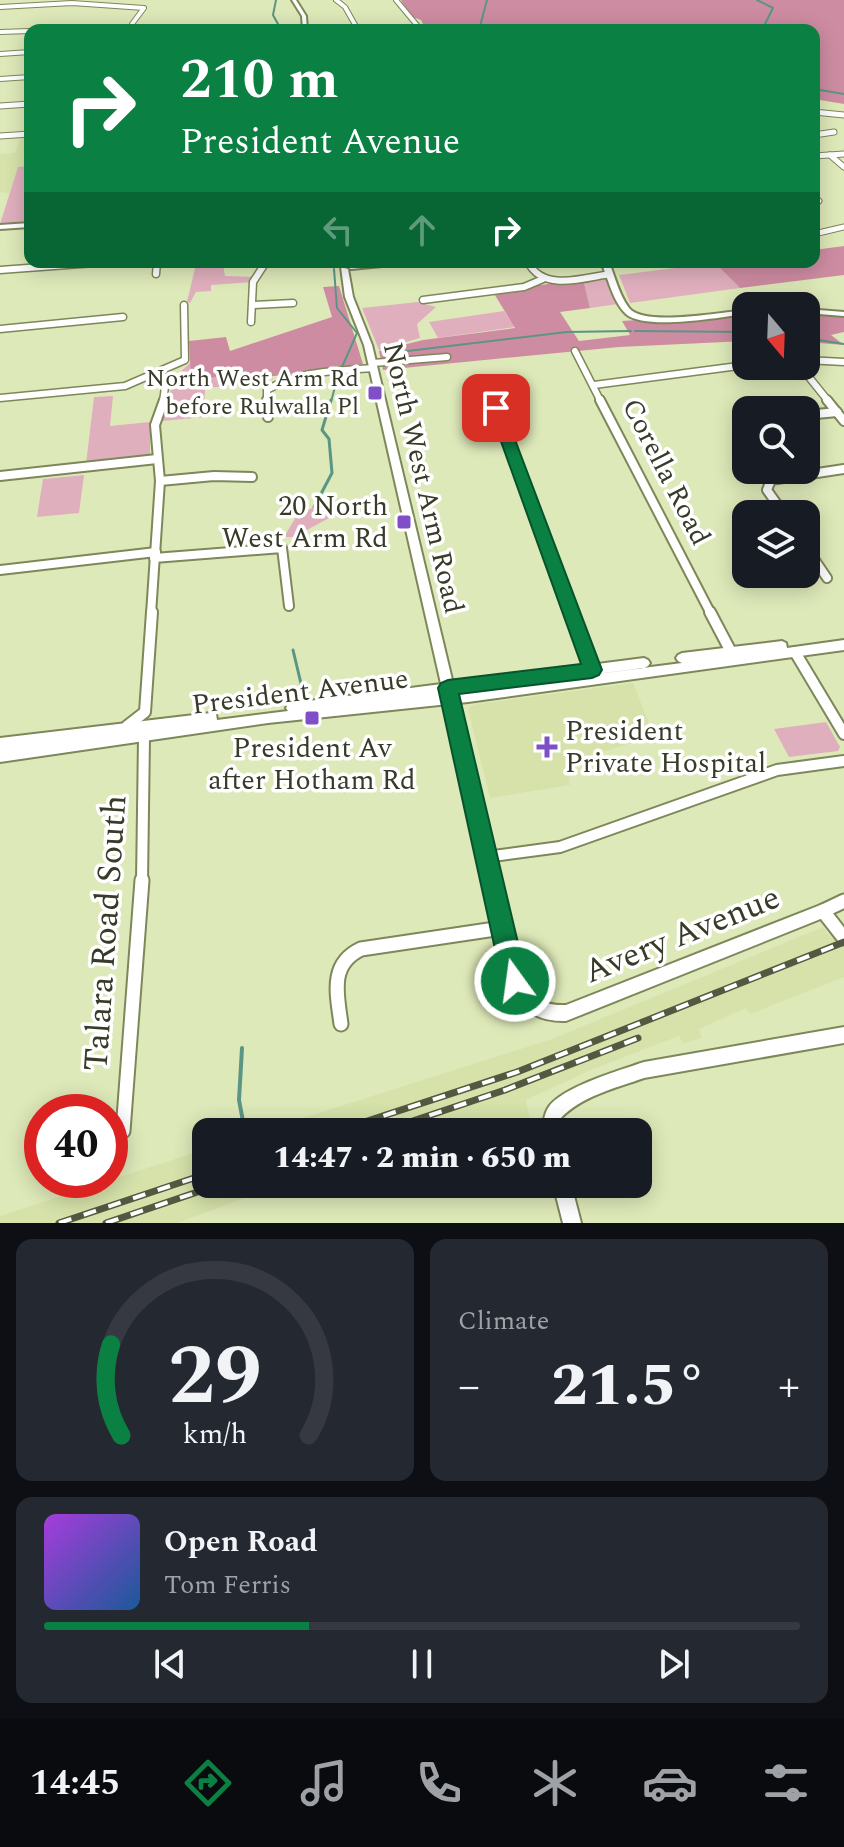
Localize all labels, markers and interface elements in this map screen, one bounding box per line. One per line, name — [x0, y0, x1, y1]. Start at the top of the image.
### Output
text: 210 m — [180, 38, 339, 123]
icon: right — [48, 56, 152, 160]
text: President Avenue — [180, 115, 460, 170]
icon: left — [316, 208, 360, 252]
icon: ahead — [400, 208, 444, 252]
icon: right — [484, 208, 528, 252]
north arrow — [732, 292, 820, 380]
map controls — [732, 292, 820, 588]
street label: North West Arm Road — [371, 338, 475, 618]
place label: North West Arm Rd before Rulwalla Pl — [146, 361, 359, 425]
pin — [462, 374, 530, 442]
marker: North West Arm Rd before Rulwalla Pl — [366, 384, 384, 402]
icon: arrive — [474, 386, 518, 430]
street label: Corella Road — [610, 391, 722, 553]
button: search — [732, 396, 820, 484]
place label: 20 North West Arm Rd — [221, 485, 388, 560]
button: layers — [732, 500, 820, 588]
marker: 20 North West Arm Rd — [395, 513, 413, 531]
street label: President Avenue — [189, 657, 411, 727]
marker: President Av after Hotham Rd — [303, 709, 321, 727]
place label: President Private Hospital — [565, 710, 766, 785]
place label: President Av after Hotham Rd — [208, 727, 416, 802]
marker: President Private Hospital — [536, 736, 558, 758]
street label: Talara Road South — [70, 793, 142, 1073]
street label: Avery Avenue — [576, 872, 788, 998]
position arrow — [473, 939, 557, 1023]
speed limit sign: 40 — [24, 1094, 128, 1198]
text: 14:47 · 2 min · 650 m — [273, 1135, 571, 1181]
text: Climate — [458, 1301, 549, 1341]
text: 29 — [168, 1314, 262, 1441]
text: 21.5° — [552, 1340, 706, 1432]
text: − — [458, 1353, 480, 1420]
text: + — [778, 1353, 800, 1420]
text: km/h — [183, 1413, 247, 1456]
text: Open Road — [164, 1519, 318, 1565]
text: Tom Ferris — [164, 1565, 291, 1605]
icon: previous — [148, 1642, 192, 1686]
icon: pause — [400, 1642, 444, 1686]
icon: next — [652, 1642, 696, 1686]
icon: directions — [180, 1755, 236, 1811]
icon: music — [296, 1755, 352, 1811]
icon: phone — [411, 1755, 467, 1811]
icon: climate — [527, 1755, 583, 1811]
icon: car — [642, 1755, 698, 1811]
icon: filters — [758, 1755, 814, 1811]
text: 14:45 — [30, 1756, 120, 1811]

